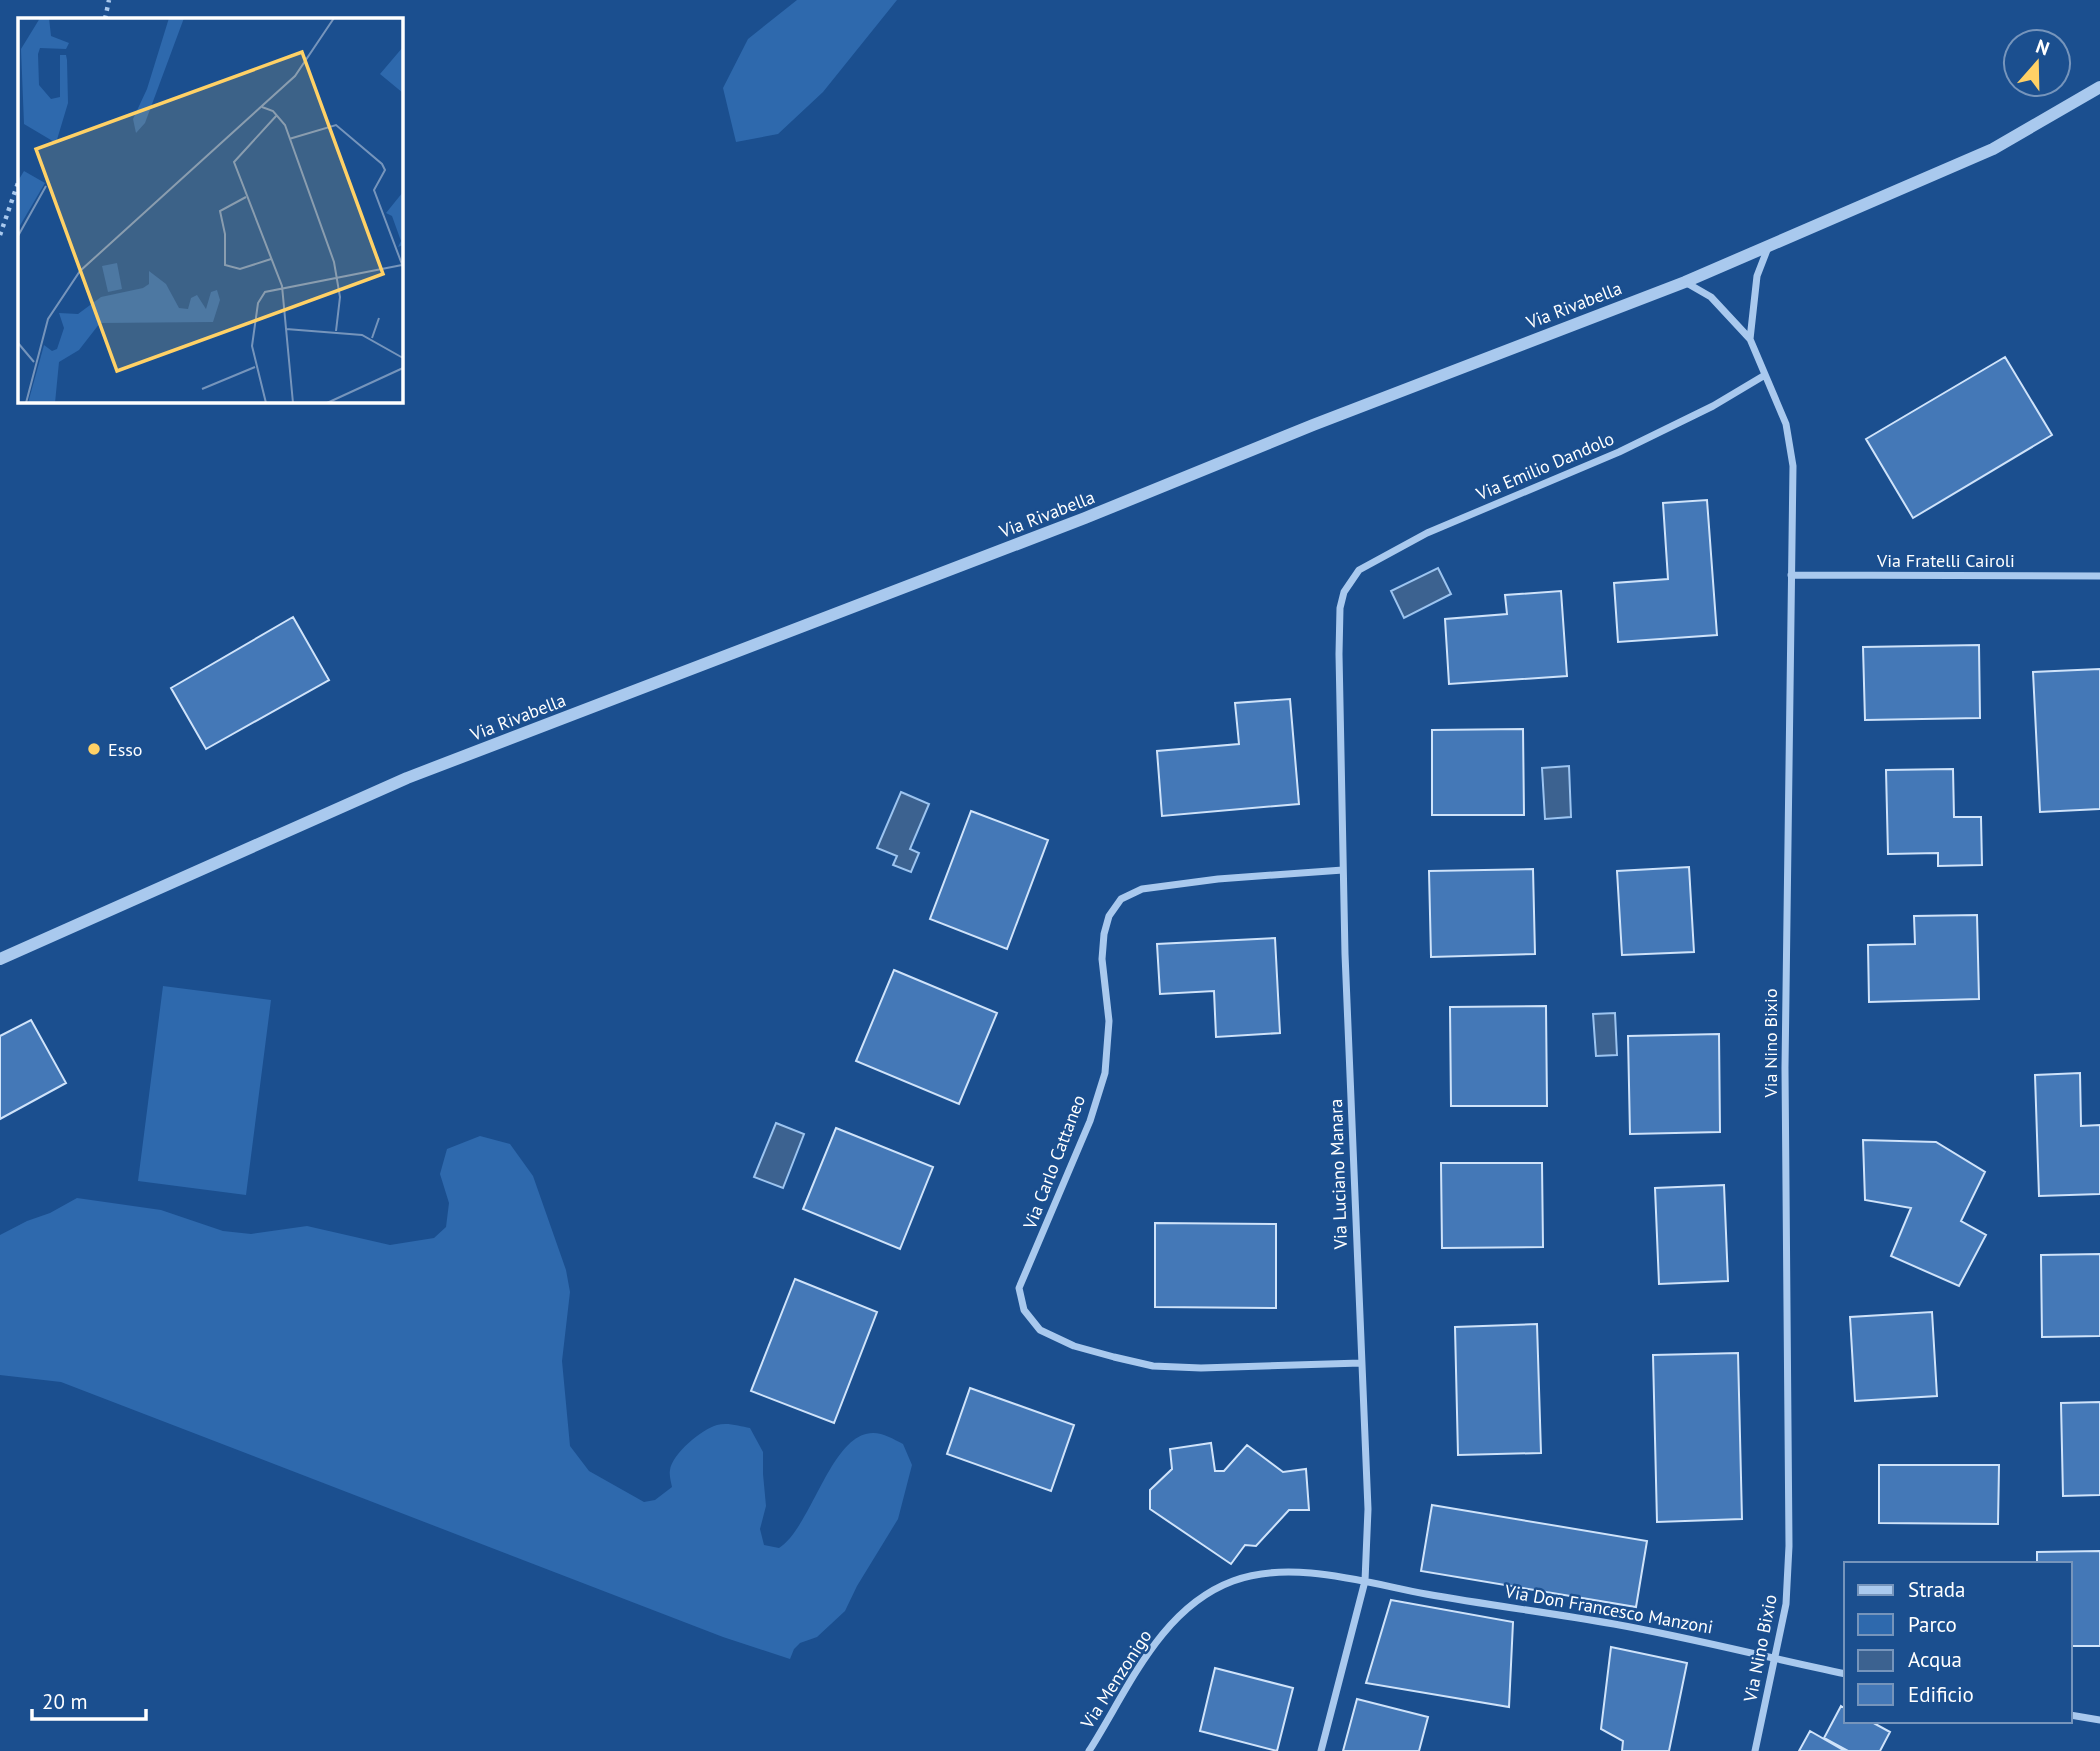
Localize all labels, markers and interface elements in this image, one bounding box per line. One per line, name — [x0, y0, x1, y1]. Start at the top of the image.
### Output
inset map — [18, 18, 402, 402]
north arrow — [2002, 28, 2072, 98]
text: N — [2033, 34, 2053, 60]
street label: Via Rivabella — [1522, 276, 1625, 334]
street label: Via Emilio Dandolo — [1472, 427, 1617, 506]
street label: Via Rivabella — [995, 485, 1098, 543]
street label: Via Fratelli Cairoli — [1876, 549, 2015, 572]
street label: Via Rivabella — [466, 688, 569, 746]
place label: Esso — [108, 738, 142, 761]
marker: Esso — [86, 741, 102, 757]
street label: Via Nino Bixio — [1759, 988, 1782, 1099]
street label: Via Carlo Cattaneo — [1017, 1092, 1090, 1233]
street label: Via Luciano Manara — [1324, 1098, 1352, 1251]
legend — [1844, 1562, 2072, 1723]
text: Strada — [1908, 1576, 1966, 1603]
street label: Via Don Francesco Manzoni — [1502, 1579, 1715, 1639]
street label: Via Nino Bixio — [1738, 1592, 1782, 1705]
text: Parco — [1908, 1611, 1957, 1638]
street label: Via Menzonigo — [1075, 1625, 1157, 1734]
text: Acqua — [1908, 1646, 1962, 1673]
scale bar — [32, 1678, 145, 1722]
text: Edificio — [1908, 1681, 1974, 1708]
text: 20 m — [42, 1688, 88, 1715]

